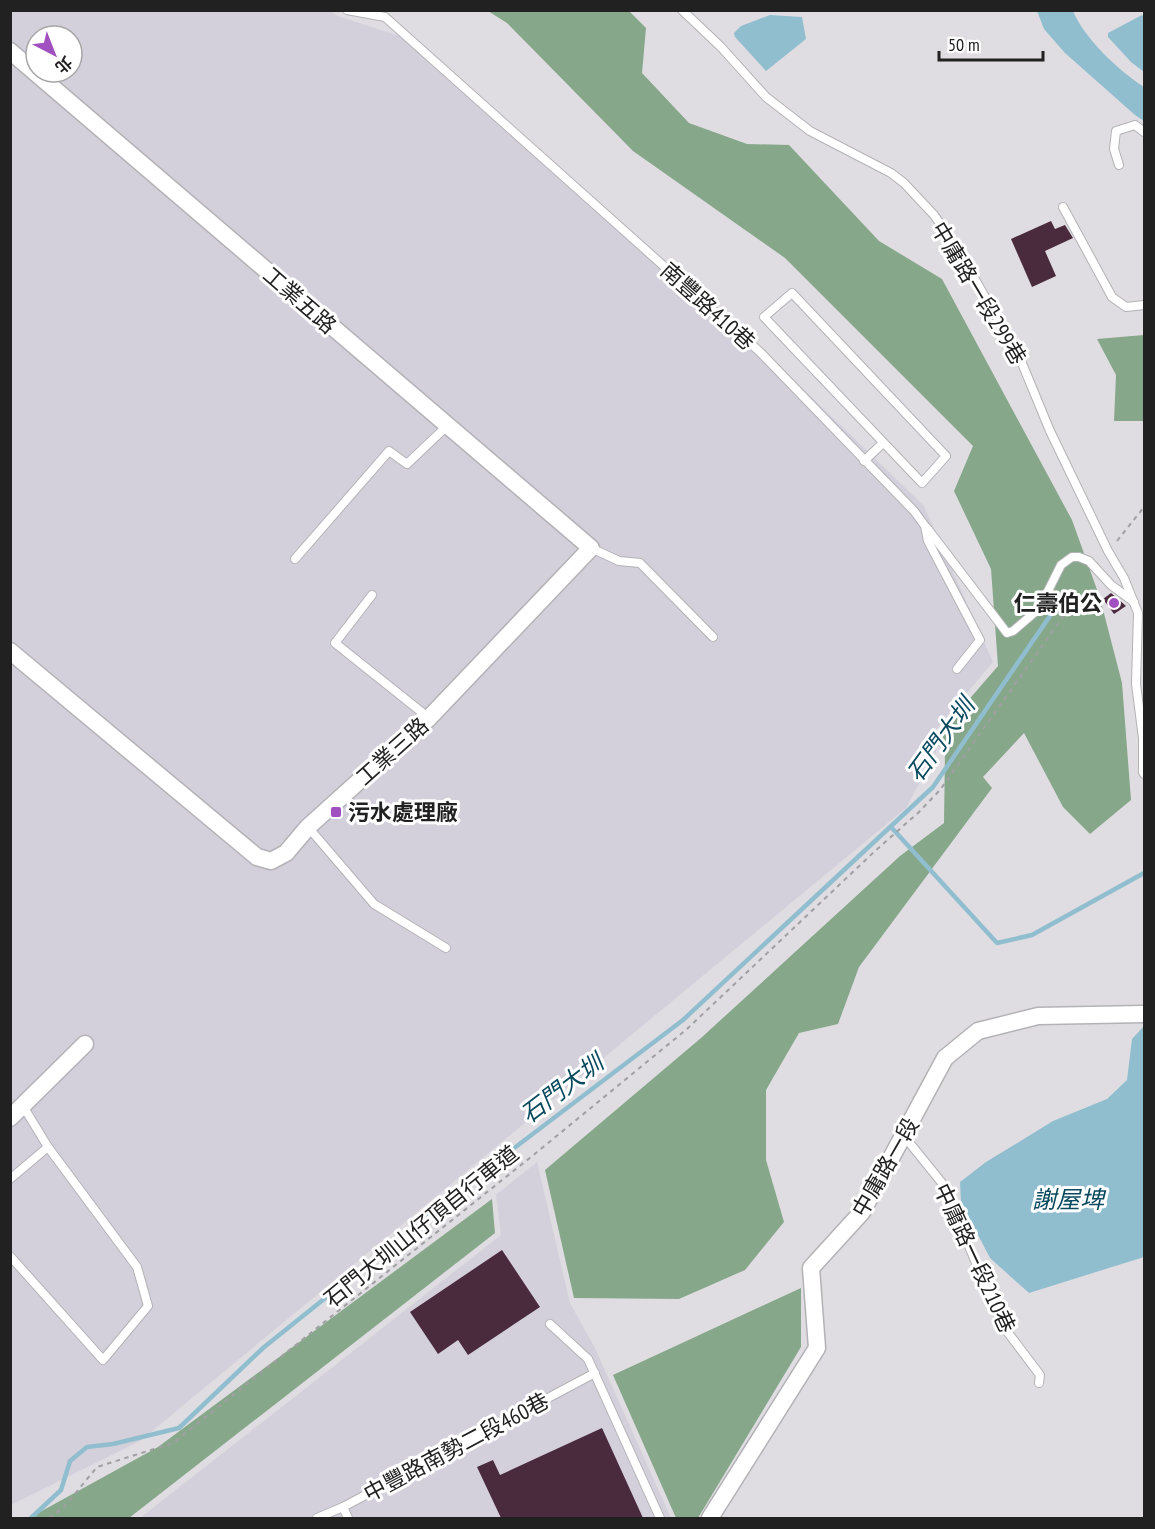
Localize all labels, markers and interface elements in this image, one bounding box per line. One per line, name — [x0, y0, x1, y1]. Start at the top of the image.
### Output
north arrow — [24, 24, 84, 84]
scale bar — [939, 24, 1042, 62]
text: 50 m — [948, 33, 980, 56]
text: 北 — [51, 52, 77, 78]
street label: 中庸路一段299巷 — [925, 216, 1033, 370]
street label: 南豐路410巷 — [655, 256, 761, 356]
street label: 工業五路 — [258, 261, 342, 339]
place label: 仁壽伯公 — [1014, 589, 1102, 617]
marker: 仁壽伯公 — [1107, 596, 1121, 610]
water label: 石門大圳 — [900, 689, 983, 788]
street label: 工業三路 — [350, 711, 434, 791]
place label: 污水處理廠 — [348, 798, 458, 826]
marker: 污水處理廠 — [329, 805, 343, 819]
water label: 石門大圳 — [514, 1046, 612, 1130]
street label: 中庸路一段 — [845, 1112, 925, 1222]
street label: 石門大圳山仔頂自行車道 — [318, 1139, 524, 1313]
street label: 中庸路一段210巷 — [928, 1179, 1022, 1337]
water label: 謝屋埤 — [1032, 1184, 1107, 1215]
street label: 中豐路南勢二段460巷 — [359, 1386, 553, 1508]

